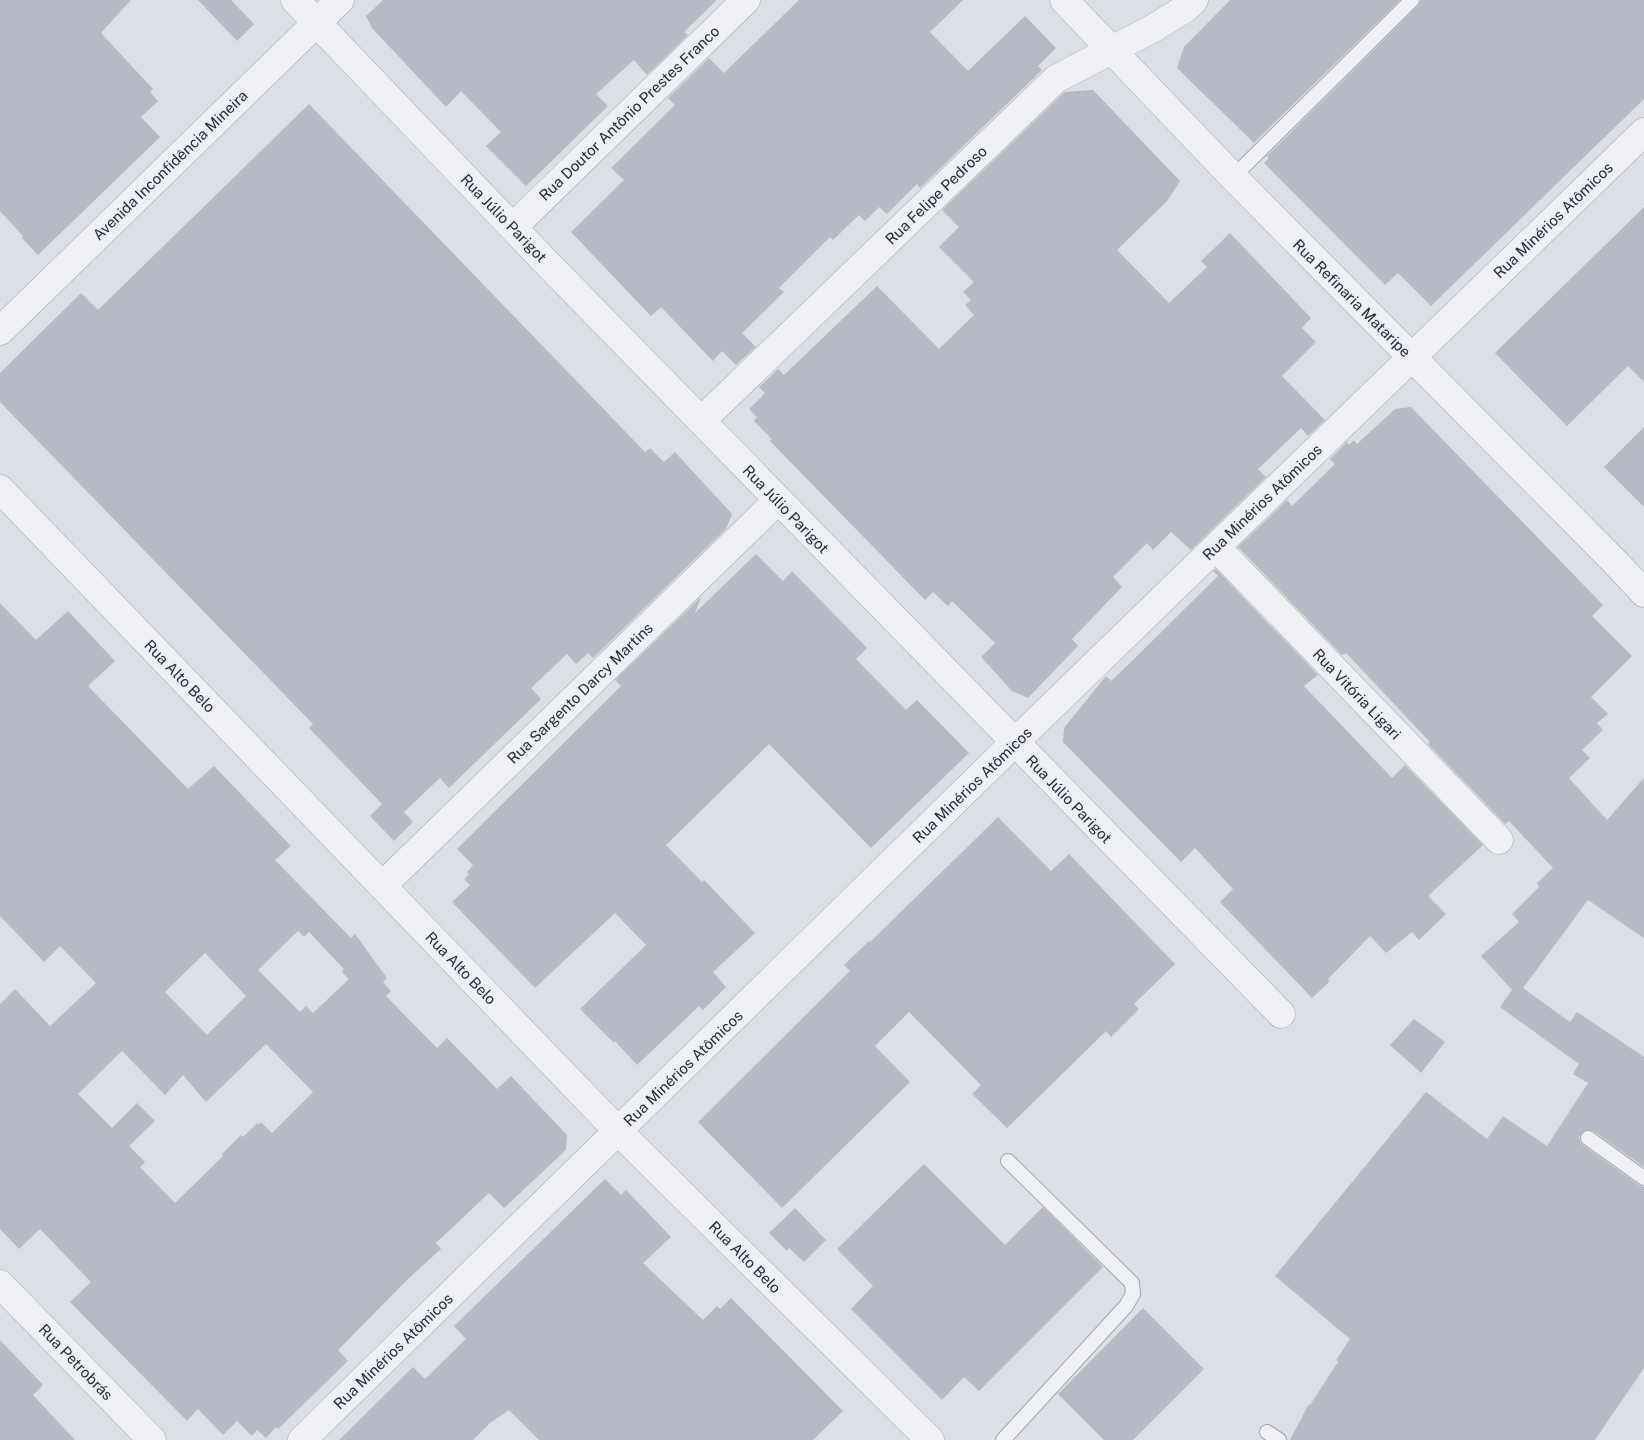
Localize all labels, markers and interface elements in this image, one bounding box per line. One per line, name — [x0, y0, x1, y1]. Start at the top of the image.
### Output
street label: Rua Doutor Antônio Prestes Franco — [535, 22, 723, 204]
street label: Avenida Inconfidência Mineira — [89, 87, 251, 243]
street label: Rua Felipe Pedroso — [882, 142, 990, 248]
street label: Rua Minérios Atômicos — [1490, 159, 1616, 281]
street label: Rua Júlio Parigot — [458, 170, 550, 266]
street label: Rua Refinaria Mataripe — [1290, 236, 1414, 360]
street label: Rua Minérios Atômicos — [1199, 441, 1325, 563]
street label: Rua Júlio Parigot — [740, 461, 832, 557]
street label: Rua Sargento Darcy Martins — [504, 619, 656, 767]
street label: Rua Alto Belo — [141, 636, 219, 716]
street label: Rua Vitória Ligari — [1310, 645, 1404, 743]
street label: Rua Minérios Atômicos — [909, 724, 1035, 846]
street label: Rua Júlio Parigot — [1023, 751, 1115, 847]
street label: Rua Alto Belo — [422, 928, 500, 1008]
street label: Rua Minérios Atômicos — [620, 1007, 746, 1129]
street label: Rua Alto Belo — [706, 1218, 784, 1296]
street label: Rua Minérios Atômicos — [330, 1290, 456, 1412]
street label: Rua Petrobrás — [36, 1321, 116, 1403]

